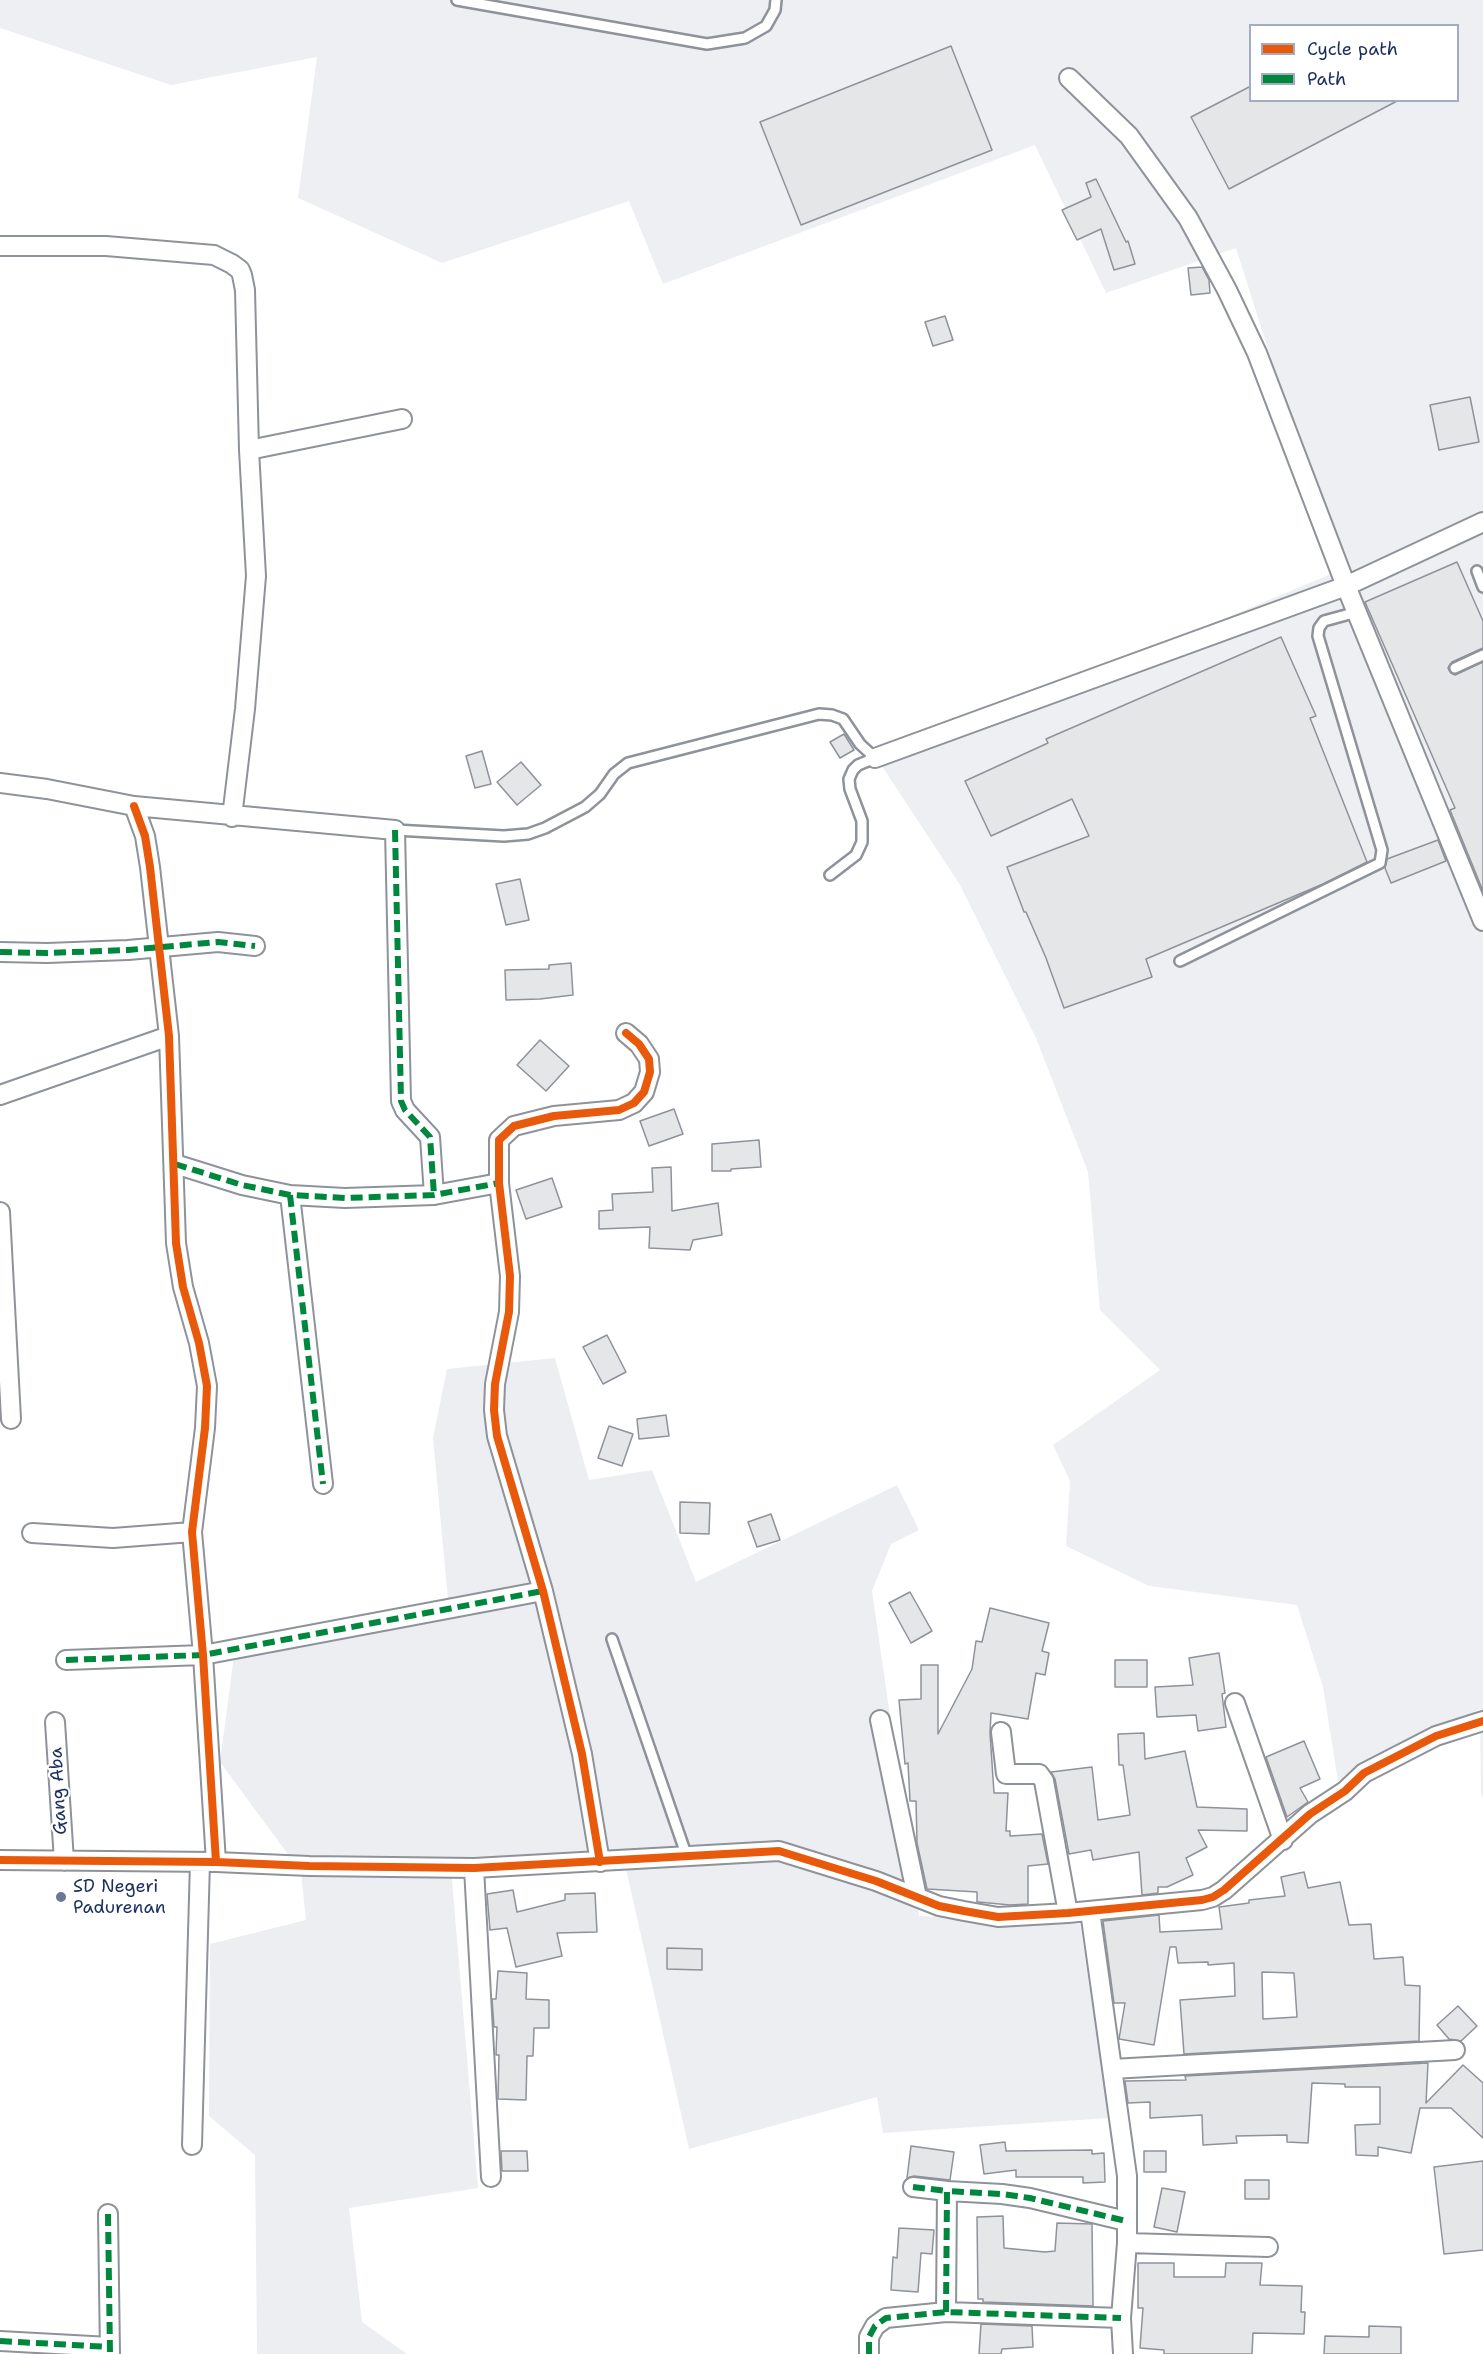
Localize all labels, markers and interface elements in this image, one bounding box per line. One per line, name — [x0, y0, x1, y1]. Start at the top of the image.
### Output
legend — [1249, 24, 1459, 102]
text: Cycle path — [1307, 37, 1398, 61]
text: Path — [1307, 67, 1346, 91]
street label: Gang Aba — [46, 1747, 72, 1835]
place label: SD Negeri Padurenan — [73, 1876, 166, 1918]
marker: SD Negeri Padurenan — [54, 1890, 68, 1904]

